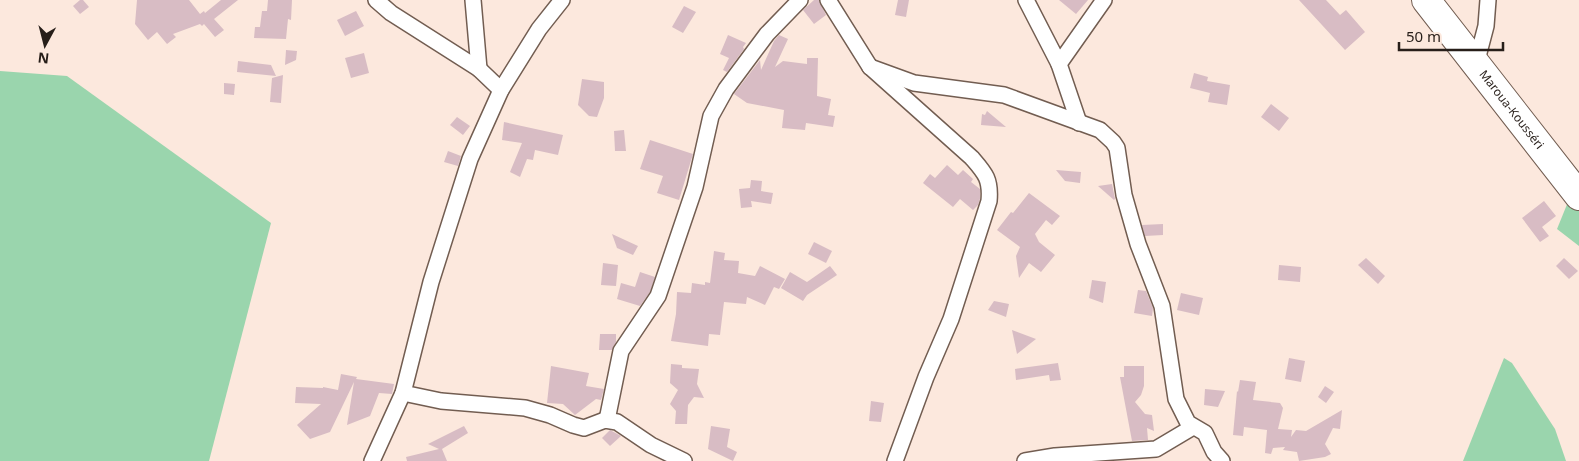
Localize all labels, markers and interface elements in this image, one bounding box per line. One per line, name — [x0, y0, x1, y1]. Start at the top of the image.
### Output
north arrow — [20, 20, 70, 70]
scale bar — [1399, 20, 1503, 52]
text: 50 m — [1406, 26, 1441, 46]
text: N — [37, 48, 50, 69]
street label: Maroua-Kousséri — [1476, 66, 1548, 152]

